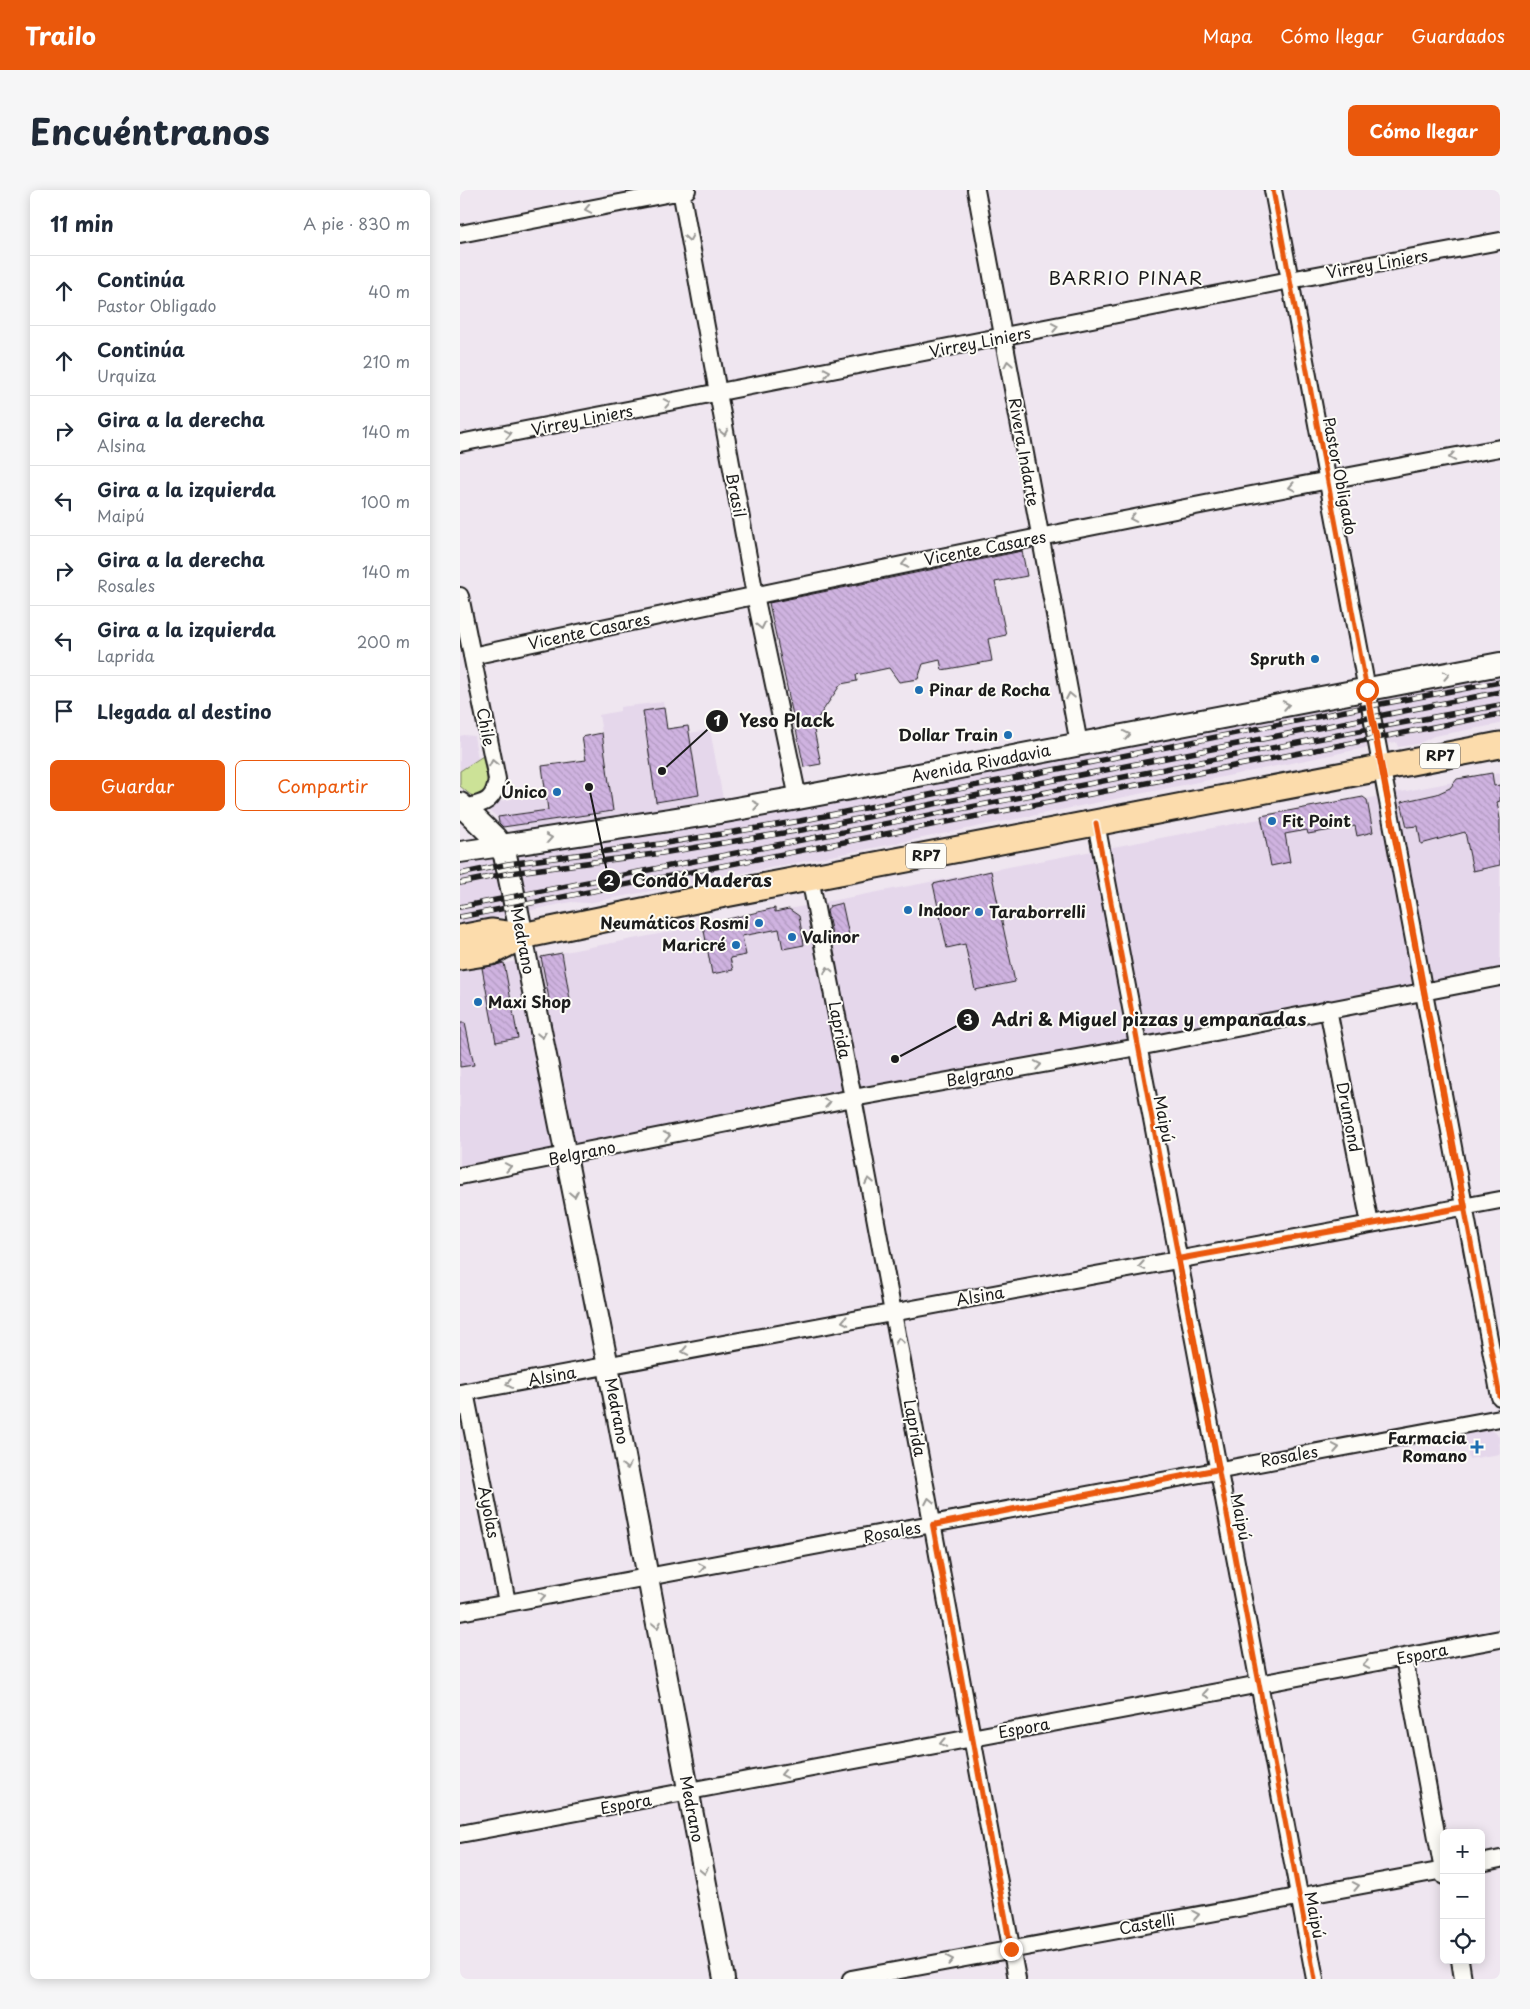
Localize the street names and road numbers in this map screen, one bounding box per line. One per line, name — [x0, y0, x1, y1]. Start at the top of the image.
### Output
street label: Virrey Liniers — [1324, 242, 1430, 284]
street label: Virrey Liniers — [927, 319, 1033, 363]
street label: Rivera Indarte — [1004, 396, 1046, 508]
street label: Virrey Liniers — [529, 397, 635, 441]
street label: Pastor Obligado — [1318, 415, 1364, 537]
street label: Brasil — [721, 470, 753, 519]
street label: Vicente Casares — [922, 523, 1048, 571]
street label: Vicente Casares — [526, 605, 652, 655]
street label: Chile — [471, 705, 502, 748]
street label: Avenida Rivadavia — [909, 737, 1052, 787]
road number: RP7 — [1420, 744, 1460, 768]
road number: RP7 — [906, 844, 946, 868]
street label: Medrano — [506, 905, 542, 976]
street label: Laprida — [824, 999, 858, 1060]
street label: Belgrano — [944, 1056, 1016, 1092]
street label: Drumond — [1331, 1080, 1369, 1154]
street label: Maipú — [1149, 1093, 1181, 1144]
street label: Belgrano — [546, 1134, 618, 1170]
street label: Alsina — [954, 1279, 1006, 1311]
street label: Alsina — [526, 1359, 578, 1391]
street label: Medrano — [600, 1375, 636, 1446]
street label: Laprida — [899, 1397, 933, 1458]
street label: Rosales — [1258, 1438, 1320, 1472]
street label: Ayolas — [473, 1484, 507, 1540]
street label: Maipú — [1226, 1491, 1258, 1542]
street label: Rosales — [861, 1514, 923, 1548]
street label: Espora — [1394, 1636, 1450, 1670]
street label: Espora — [996, 1711, 1052, 1743]
street label: Medrano — [675, 1773, 711, 1844]
street label: Espora — [598, 1787, 654, 1819]
street label: Maipú — [1300, 1889, 1332, 1940]
street label: Castelli — [1117, 1906, 1177, 1940]

